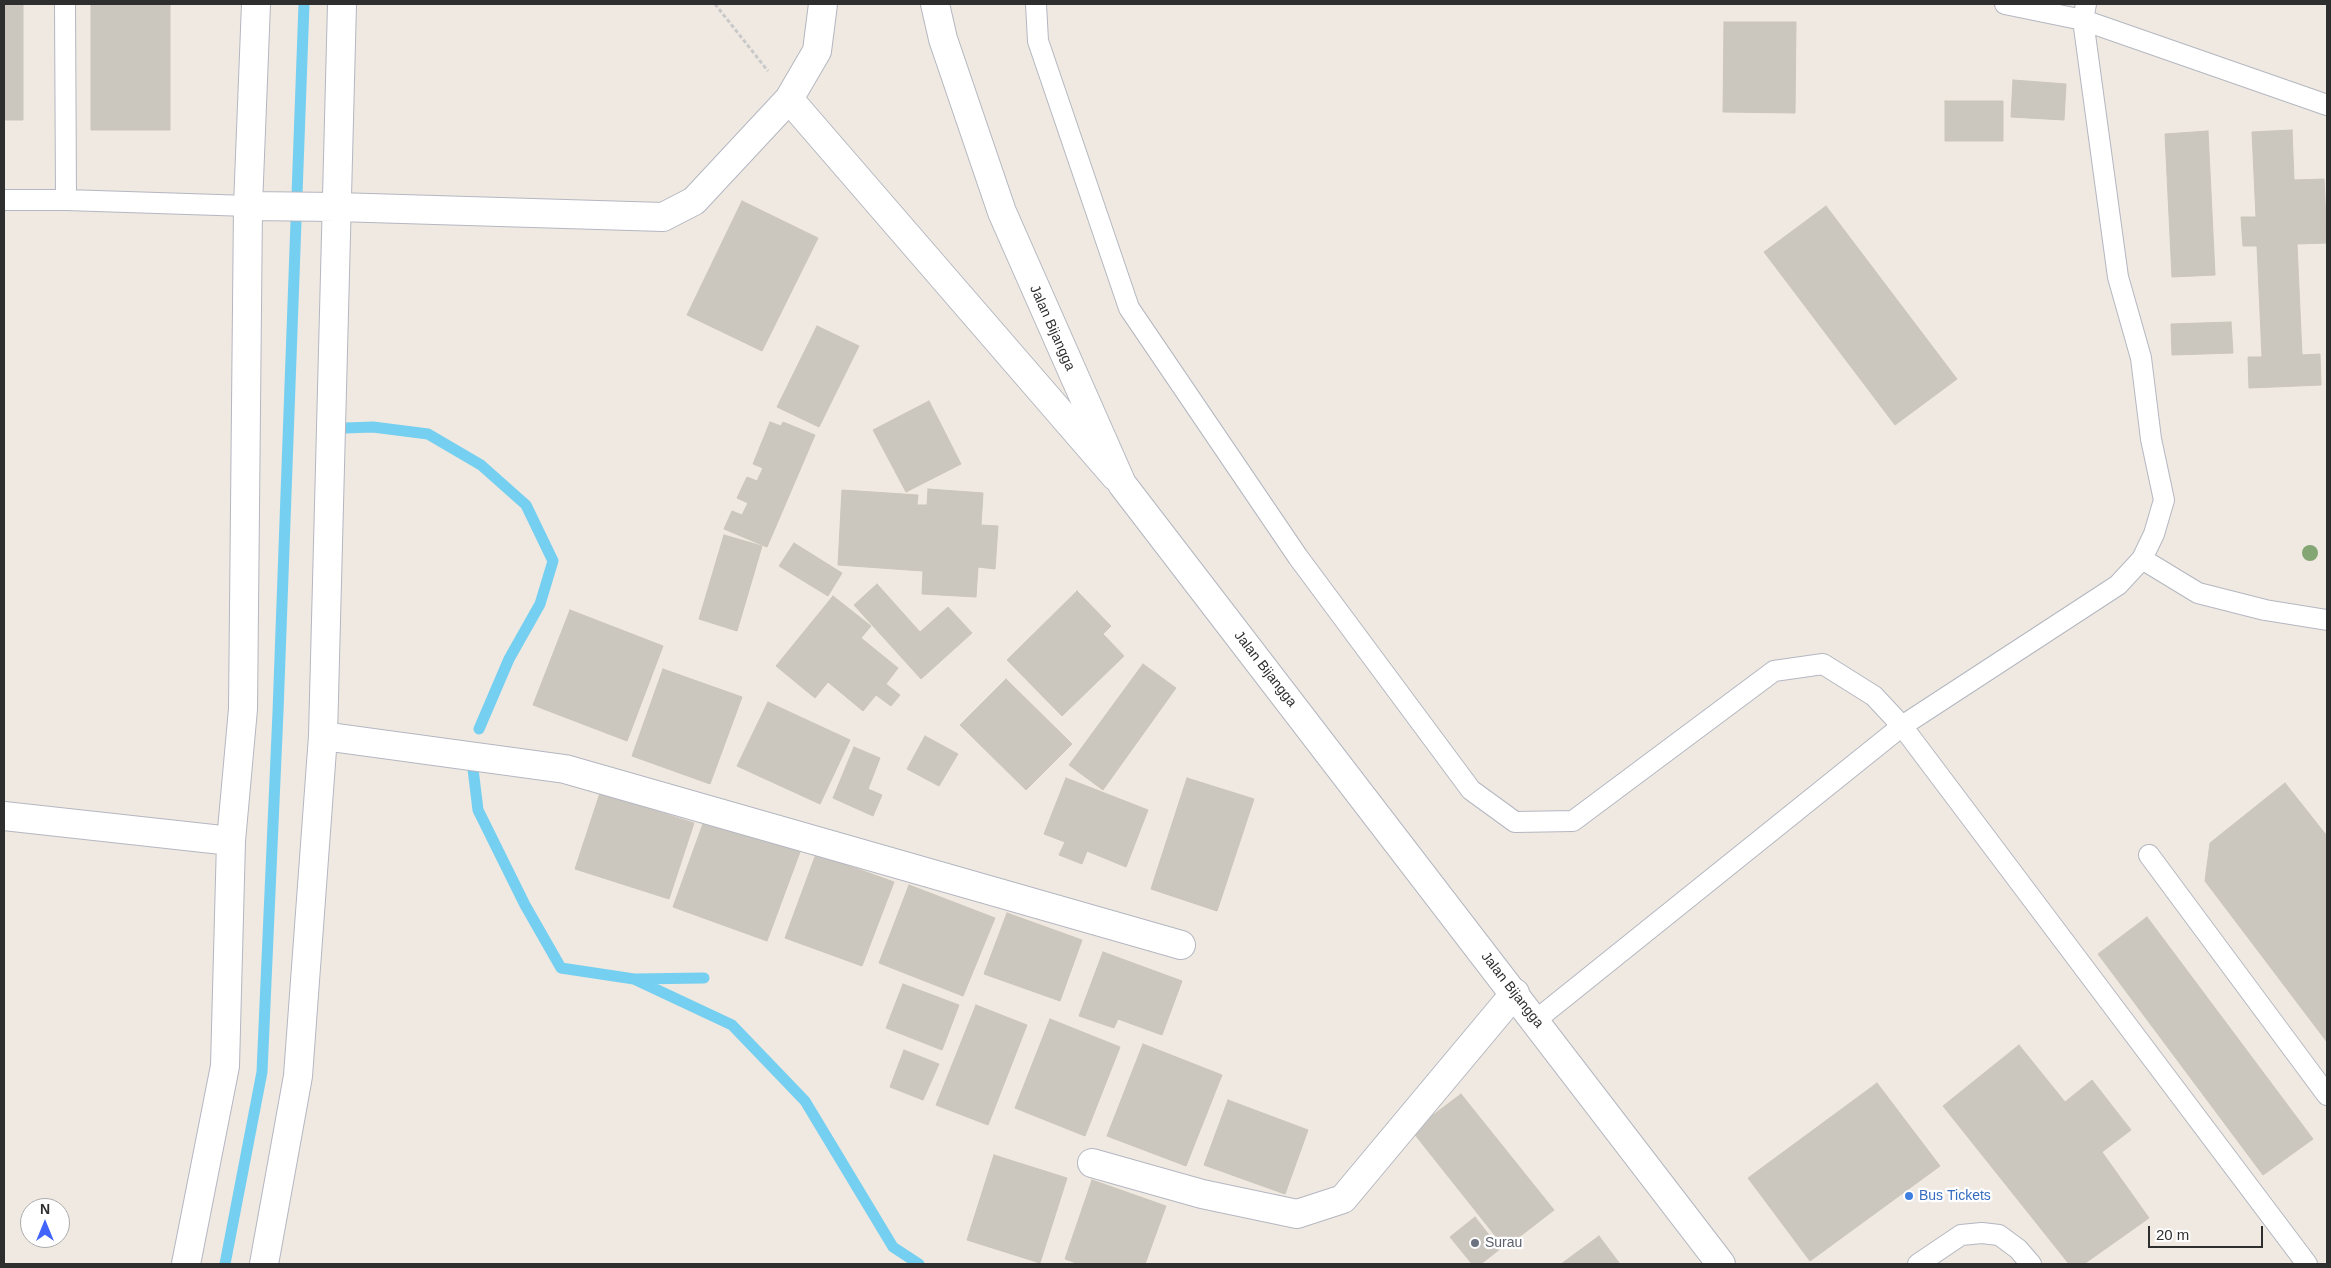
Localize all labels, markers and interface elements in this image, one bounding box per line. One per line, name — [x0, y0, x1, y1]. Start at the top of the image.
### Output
street label: Jalan Bijangga — [1026, 283, 1078, 373]
street label: Jalan Bijangga — [1230, 628, 1300, 710]
street label: Jalan Bijangga — [1477, 949, 1547, 1031]
place label: Bus Tickets — [1919, 1188, 1991, 1204]
marker: Bus Tickets — [1903, 1190, 1915, 1202]
north arrow — [20, 1198, 70, 1248]
text: N — [40, 1201, 50, 1217]
scale bar — [2151, 1216, 2266, 1248]
text: 20 m — [2156, 1226, 2189, 1243]
place label: Surau — [1485, 1235, 1522, 1251]
marker: Surau — [1469, 1237, 1481, 1249]

